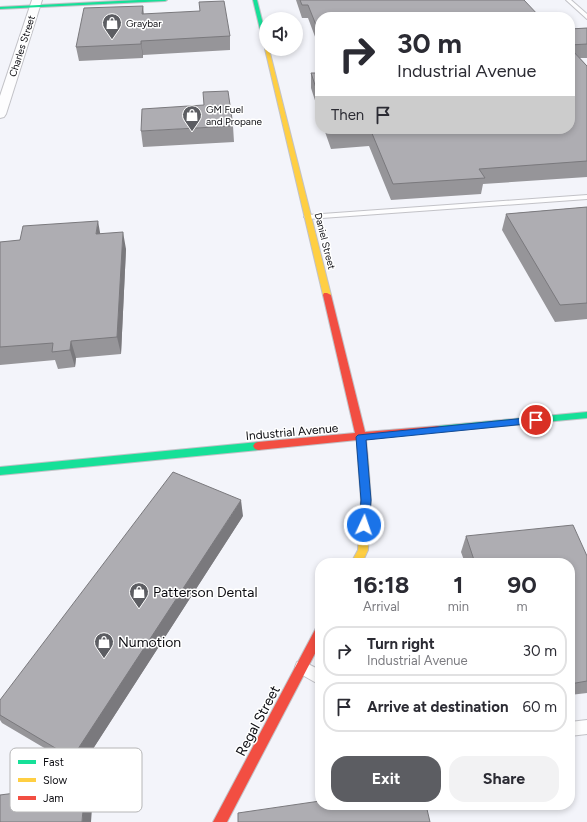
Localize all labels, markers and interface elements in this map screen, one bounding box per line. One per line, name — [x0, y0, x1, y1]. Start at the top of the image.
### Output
shop icon: Graybar — [101, 12, 123, 40]
map controls — [259, 12, 303, 56]
button: sound — [259, 12, 303, 56]
street label: Charles Street — [6, 13, 38, 78]
place label: Graybar — [126, 17, 162, 30]
text: 30 m — [397, 26, 462, 60]
icon: right — [331, 28, 383, 80]
text: Industrial Avenue — [397, 60, 536, 82]
place label: GM Fuel and Propane — [206, 103, 263, 128]
shop icon: GM Fuel and Propane — [181, 104, 203, 132]
icon: arrive — [372, 104, 394, 126]
text: Then — [331, 106, 364, 124]
street label: Daniel Street — [312, 211, 338, 271]
pin — [519, 403, 553, 437]
icon: arrive — [525, 409, 547, 431]
street label: Industrial Avenue — [245, 421, 339, 443]
position arrow — [343, 504, 385, 546]
text: 16:18 — [353, 570, 409, 599]
text: 1 — [453, 570, 463, 599]
text: 90 — [507, 570, 537, 599]
shop icon: Patterson Dental — [128, 581, 150, 609]
place label: Patterson Dental — [153, 584, 258, 601]
text: Arrival — [363, 599, 400, 614]
text: min — [448, 599, 469, 614]
text: m — [516, 599, 528, 614]
shop icon: Numotion — [93, 631, 115, 659]
place label: Numotion — [118, 634, 181, 651]
text: Turn right — [367, 635, 435, 653]
icon: right — [333, 640, 355, 662]
text: 30 m — [523, 642, 557, 660]
text: Industrial Avenue — [367, 653, 468, 668]
street label: Regal Street — [232, 683, 284, 759]
icon: arrive — [333, 696, 355, 718]
text: Arrive at destination — [367, 698, 508, 716]
text: 60 m — [522, 698, 557, 716]
legend — [10, 748, 142, 812]
text: Fast — [43, 756, 64, 769]
button: Exit — [331, 756, 441, 802]
button: Share — [449, 756, 559, 802]
text: Slow — [43, 774, 67, 787]
text: Jam — [43, 792, 64, 805]

